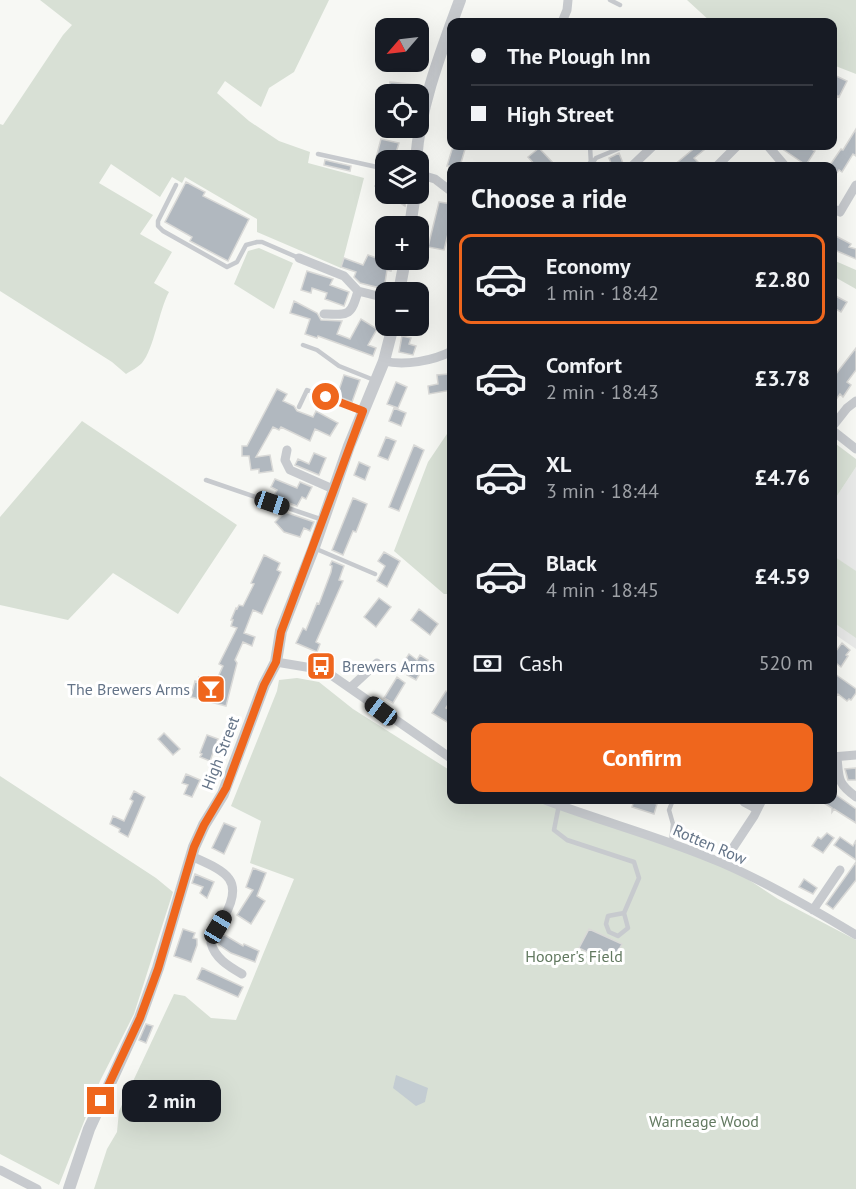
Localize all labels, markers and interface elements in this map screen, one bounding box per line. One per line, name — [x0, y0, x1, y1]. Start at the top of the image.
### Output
north arrow — [375, 18, 429, 72]
map controls — [375, 18, 429, 336]
text: The Plough Inn — [507, 42, 651, 70]
button: locate — [375, 84, 429, 138]
text: High Street — [507, 100, 614, 128]
button: layers — [375, 150, 429, 204]
text: Choose a ride — [471, 181, 627, 215]
button: + — [375, 216, 429, 270]
icon: car — [474, 252, 528, 306]
text: Economy — [546, 252, 630, 280]
text: £2.80 — [755, 265, 810, 293]
text: 1 min · 18:42 — [546, 280, 659, 306]
button: − — [375, 282, 429, 336]
icon: car — [474, 351, 528, 405]
text: Comfort — [546, 351, 622, 379]
text: £3.78 — [755, 364, 810, 392]
text: 2 min · 18:43 — [546, 379, 659, 405]
route start — [312, 383, 339, 410]
icon: car — [474, 450, 528, 504]
text: XL — [546, 450, 571, 478]
text: £4.76 — [755, 463, 810, 491]
text: 3 min · 18:44 — [546, 478, 659, 504]
car — [252, 489, 292, 517]
icon: car — [474, 549, 528, 603]
text: Black — [546, 549, 597, 577]
text: £4.59 — [755, 562, 810, 590]
text: 4 min · 18:45 — [546, 577, 659, 603]
icon: cash — [471, 647, 504, 680]
text: Cash — [519, 649, 563, 677]
bus stop icon: Brewers Arms — [305, 650, 337, 682]
text: 520 m — [759, 650, 813, 676]
place label: Brewers Arms — [342, 656, 435, 676]
bar icon: The Brewers Arms — [195, 673, 227, 705]
place label: The Brewers Arms — [67, 679, 190, 699]
car — [361, 693, 401, 729]
street label: High Street — [197, 713, 243, 793]
button: Confirm — [471, 723, 813, 792]
street label: Rotten Row — [670, 820, 750, 869]
car — [201, 907, 235, 947]
park label: Hooper's Field — [525, 946, 623, 966]
callout: 2 min — [122, 1080, 221, 1122]
route end — [87, 1087, 114, 1114]
text: 2 min — [147, 1088, 196, 1114]
park label: Warneage Wood — [649, 1111, 759, 1131]

